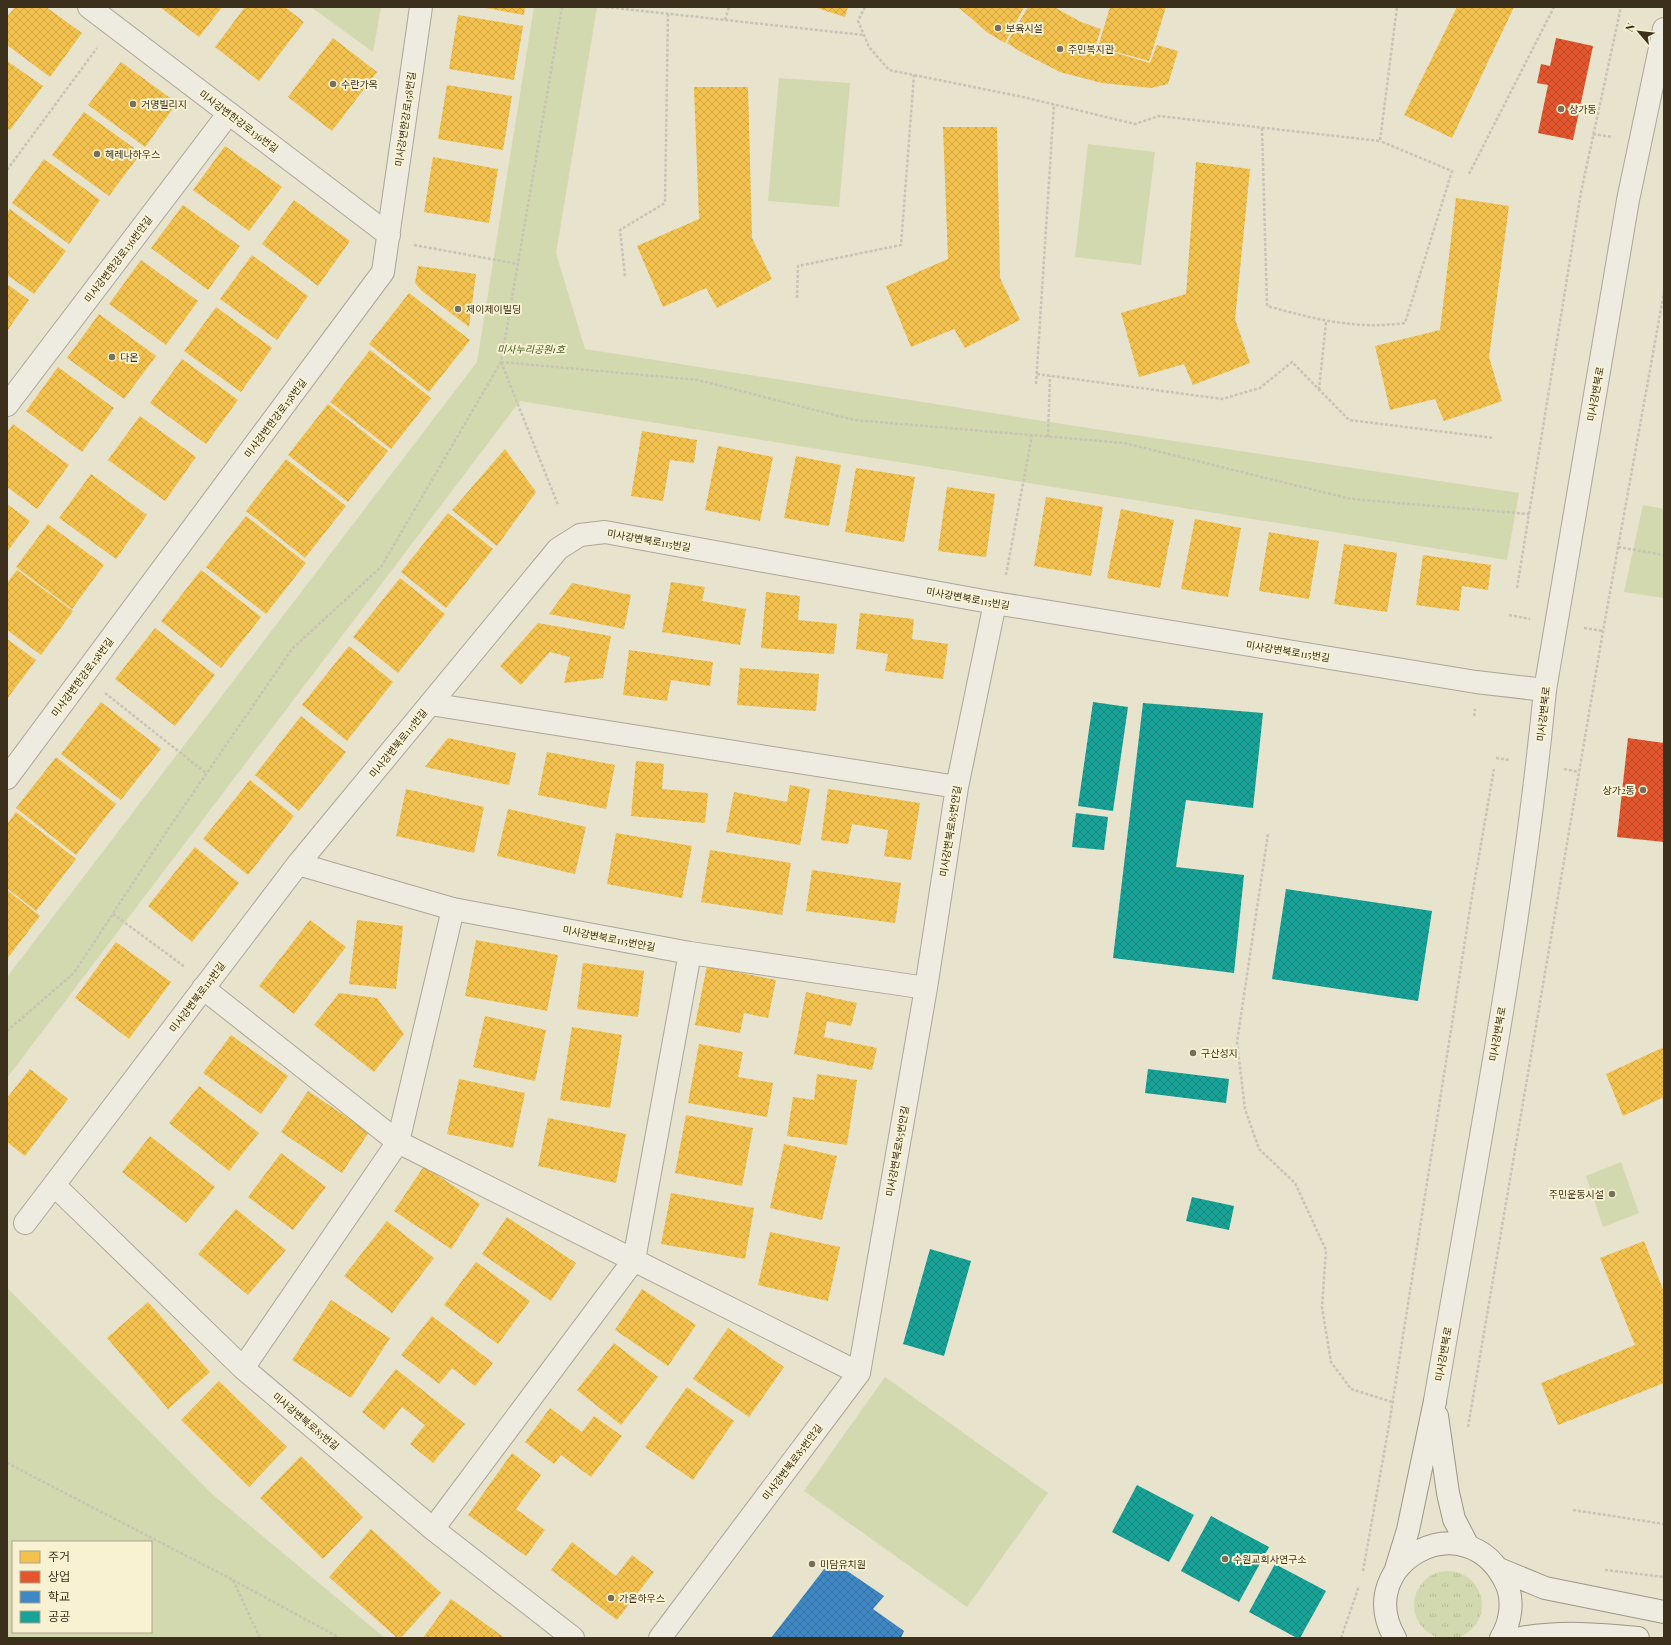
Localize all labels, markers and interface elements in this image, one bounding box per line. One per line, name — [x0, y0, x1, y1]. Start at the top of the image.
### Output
north arrow — [1619, 12, 1659, 52]
text: N — [1621, 20, 1638, 34]
place label: 보육시설 — [1006, 21, 1043, 35]
marker: 보육시설 — [993, 23, 1003, 33]
place label: 주민복지관 — [1068, 42, 1115, 56]
marker: 주민복지관 — [1055, 44, 1065, 54]
street label: 미사강변한강로158번길 — [391, 71, 419, 167]
place label: 수란가옥 — [341, 77, 378, 91]
marker: 수란가옥 — [328, 79, 338, 89]
street label: 미사강변한강로136번길 — [196, 87, 282, 155]
place label: 거명빌리지 — [141, 97, 187, 111]
marker: 거명빌리지 — [128, 99, 138, 109]
place label: 상가동 — [1569, 102, 1597, 116]
marker: 상가동 — [1556, 104, 1566, 114]
place label: 헤레나하우스 — [105, 147, 160, 161]
marker: 헤레나하우스 — [92, 149, 102, 159]
street label: 미사강변한강로136번안길 — [81, 213, 155, 305]
place label: 제이제이빌딩 — [466, 302, 521, 316]
marker: 제이제이빌딩 — [453, 304, 463, 314]
park label: 미사누리공원1호 — [497, 342, 566, 356]
place label: 다온 — [120, 350, 138, 364]
marker: 다온 — [107, 352, 117, 362]
street label: 미사강변북로 — [1583, 366, 1607, 422]
street label: 미사강변한강로158번길 — [241, 376, 309, 460]
street label: 미사강변북로115번길 — [606, 526, 692, 554]
street label: 미사강변북로115번길 — [925, 584, 1011, 612]
street label: 미사강변한강로158번길 — [48, 635, 116, 719]
street label: 미사강변북로115번길 — [1245, 637, 1331, 665]
street label: 미사강변북로 — [1533, 686, 1553, 742]
street label: 미사강변북로115번길 — [366, 706, 430, 780]
place label: 상가2동 — [1603, 783, 1635, 797]
street label: 미사강변북로85번안길 — [936, 784, 964, 878]
marker: 상가2동 — [1638, 785, 1648, 795]
street label: 미사강변북로115번안길 — [561, 922, 657, 954]
street label: 미사강변북로115번길 — [166, 959, 228, 1035]
street label: 미사강변북로 — [1485, 1006, 1509, 1062]
place label: 구산성지 — [1201, 1046, 1238, 1060]
marker: 구산성지 — [1188, 1048, 1198, 1058]
street label: 미사강변북로85번안길 — [882, 1104, 912, 1198]
place label: 주민운동시설 — [1549, 1187, 1604, 1201]
marker: 주민운동시설 — [1607, 1189, 1617, 1199]
street label: 미사강변북로 — [1431, 1326, 1455, 1382]
street label: 미사강변북로85번길 — [270, 1389, 342, 1453]
street label: 미사강변북로85번안길 — [759, 1421, 825, 1503]
legend — [12, 1541, 152, 1633]
text: 주거 — [48, 1548, 70, 1564]
place label: 수원교회사연구소 — [1233, 1552, 1307, 1566]
marker: 수원교회사연구소 — [1220, 1554, 1230, 1564]
place label: 미담유치원 — [820, 1557, 866, 1571]
marker: 미담유치원 — [807, 1559, 817, 1569]
text: 상업 — [48, 1568, 70, 1584]
text: 학교 — [48, 1588, 70, 1604]
place label: 가온하우스 — [619, 1591, 665, 1605]
marker: 가온하우스 — [606, 1593, 616, 1603]
text: 공공 — [48, 1608, 70, 1624]

